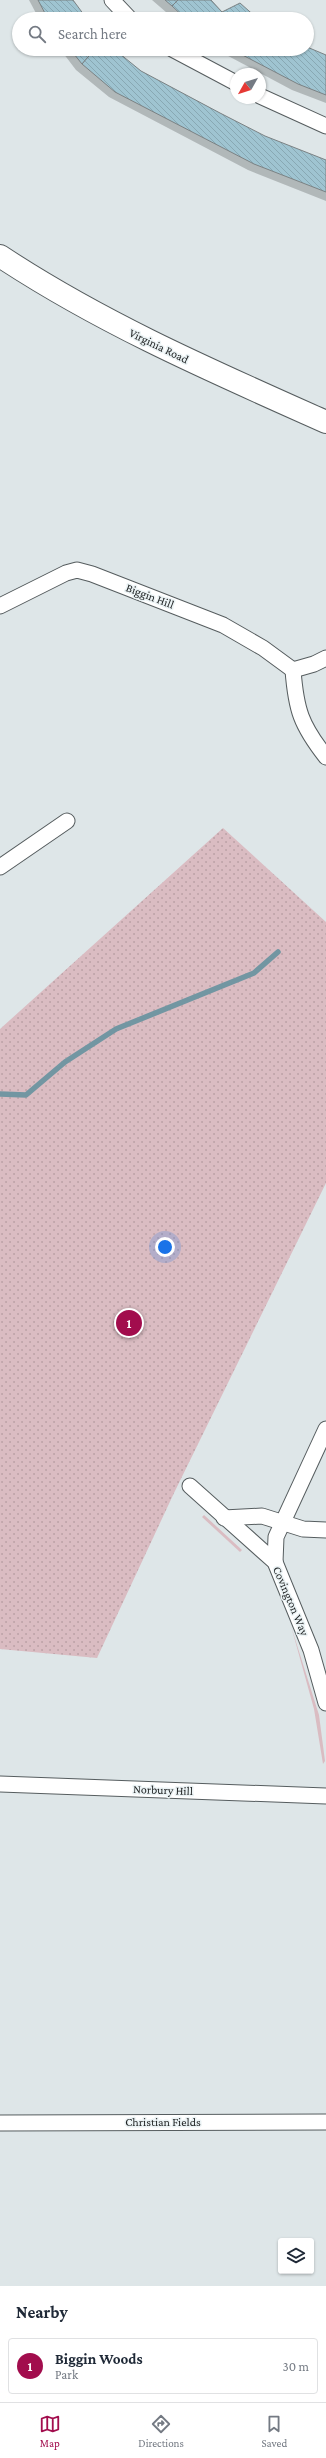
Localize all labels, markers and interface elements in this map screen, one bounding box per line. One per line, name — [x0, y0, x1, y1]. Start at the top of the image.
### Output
search box — [12, 12, 314, 56]
icon: search — [26, 23, 48, 45]
text: Search here — [58, 26, 127, 42]
north arrow — [230, 68, 266, 104]
street label: Virginia Road — [127, 326, 192, 367]
street label: Biggin Hill — [124, 580, 176, 612]
your location — [155, 1237, 175, 1257]
pin: 1 — [116, 1308, 142, 1338]
street label: Covington Way — [270, 1564, 312, 1638]
street label: Norbury Hill — [133, 1782, 193, 1798]
street label: Christian Fields — [125, 2115, 201, 2129]
map controls — [278, 2238, 314, 2274]
button: layers — [278, 2238, 314, 2274]
text: Nearby — [16, 2303, 68, 2322]
text: Biggin Woods — [55, 2351, 143, 2367]
text: 1 — [28, 2359, 32, 2374]
text: 30 m — [283, 2359, 309, 2374]
text: Park — [55, 2367, 78, 2382]
tab: Map — [39, 2413, 61, 2449]
tab: Directions — [138, 2413, 184, 2449]
tab: Saved — [261, 2413, 287, 2449]

